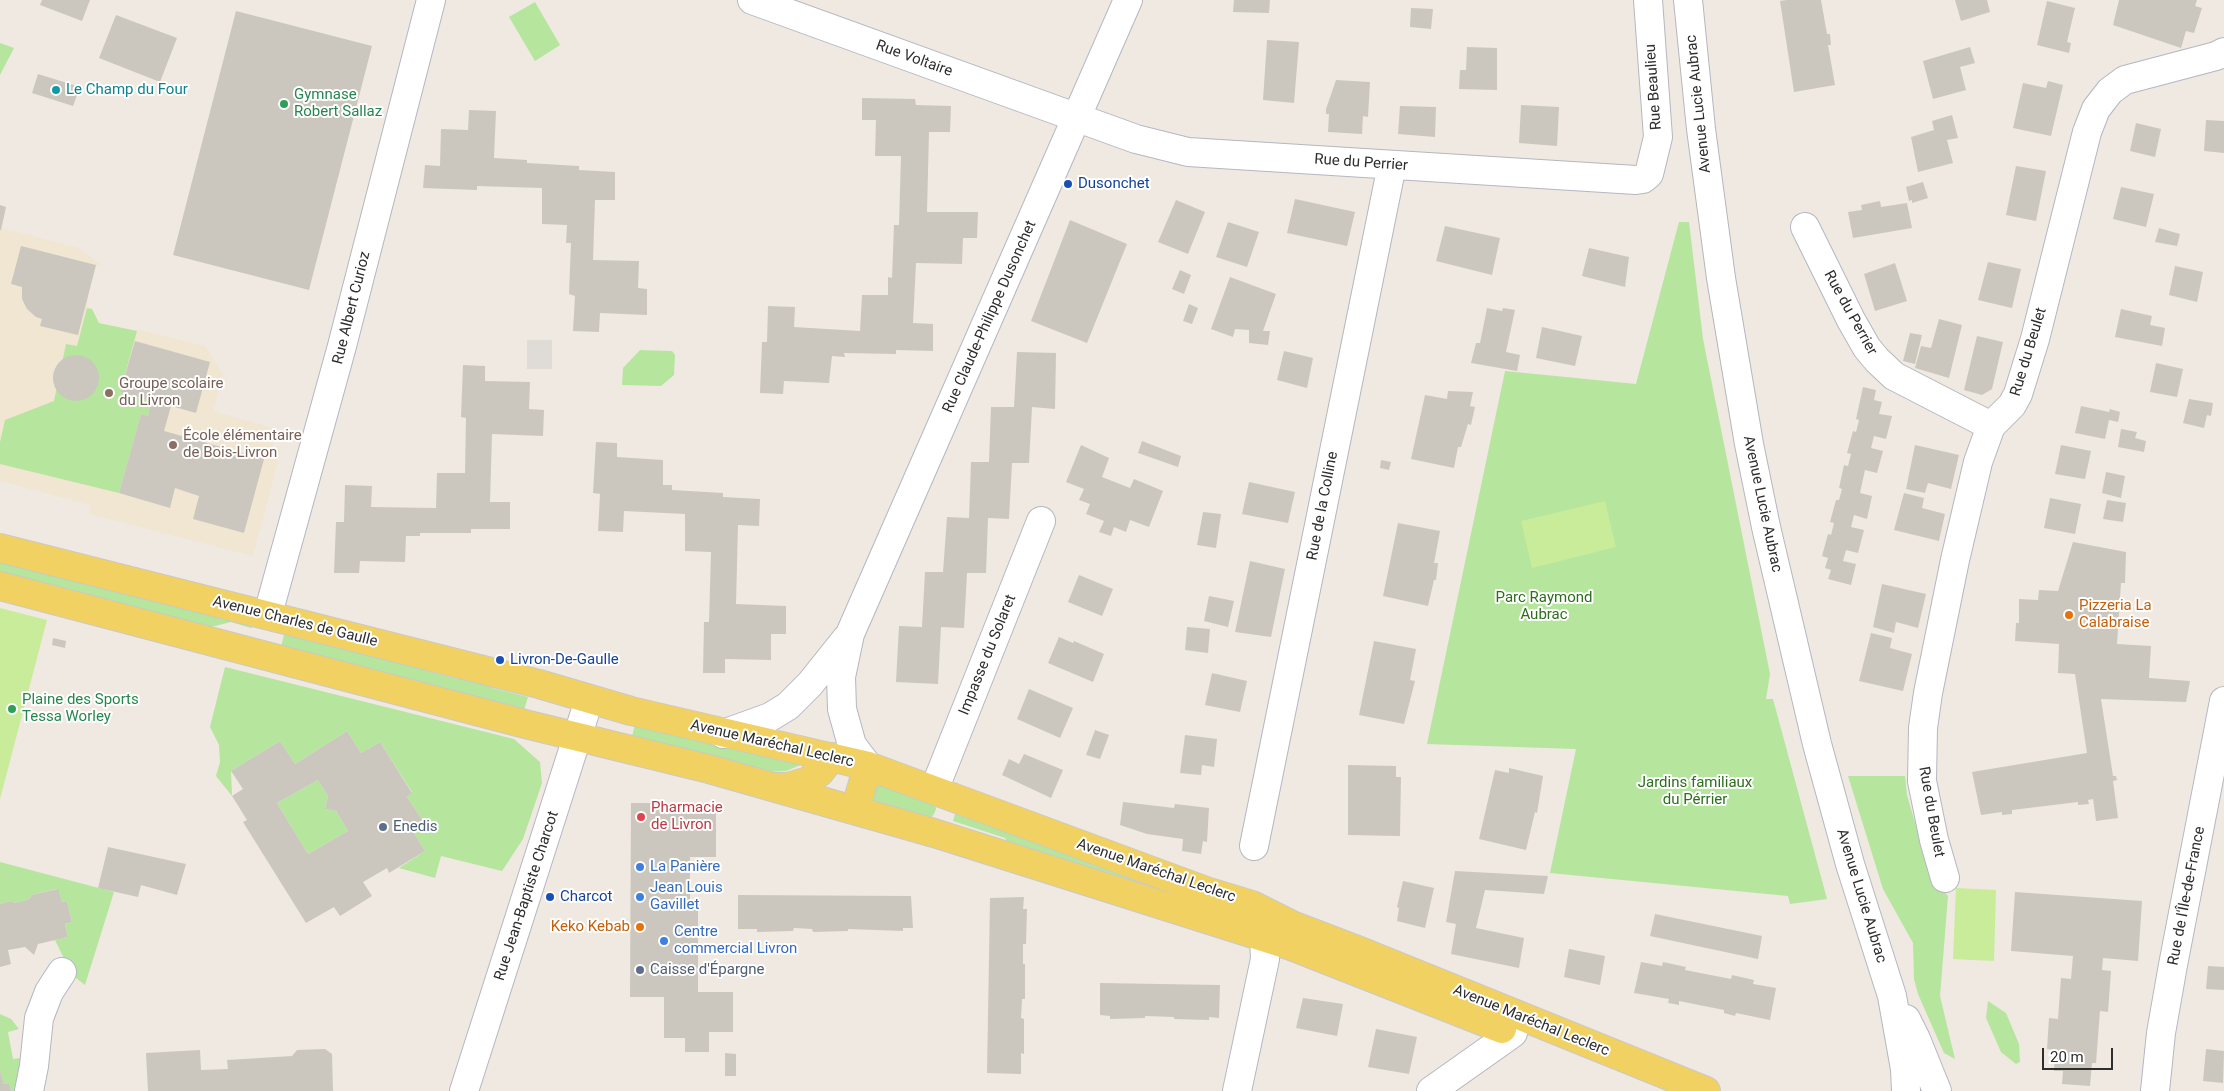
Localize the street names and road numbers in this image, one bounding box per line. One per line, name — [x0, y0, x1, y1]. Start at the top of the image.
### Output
street label: Avenue Lucie Aubrac — [1683, 34, 1715, 174]
street label: Rue Voltaire — [873, 37, 955, 81]
street label: Rue Beaulieu — [1642, 43, 1666, 131]
street label: Rue du Perrier — [1314, 151, 1408, 175]
street label: Rue Claude-Philippe Dusonchet — [939, 218, 1041, 416]
street label: Rue Albert Curioz — [329, 250, 375, 366]
street label: Rue du Perrier — [1819, 268, 1881, 358]
street label: Rue du Beulet — [2007, 306, 2051, 398]
street label: Avenue Lucie Aubrac — [1739, 434, 1785, 574]
street label: Rue de la Colline — [1304, 450, 1342, 562]
street label: Impasse du Solaret — [956, 592, 1020, 718]
street label: Avenue Charles de Gaulle — [211, 593, 379, 651]
street label: Avenue Maréchal Leclerc — [689, 716, 855, 772]
street label: Rue du Beulet — [1914, 765, 1948, 859]
street label: Rue Jean-Baptiste Charcot — [491, 809, 563, 983]
street label: Rue de l'Île-de-France — [2165, 825, 2209, 967]
street label: Avenue Lucie Aubrac — [1832, 827, 1890, 965]
street label: Avenue Maréchal Leclerc — [1074, 835, 1238, 907]
street label: Avenue Maréchal Leclerc — [1450, 981, 1612, 1061]

